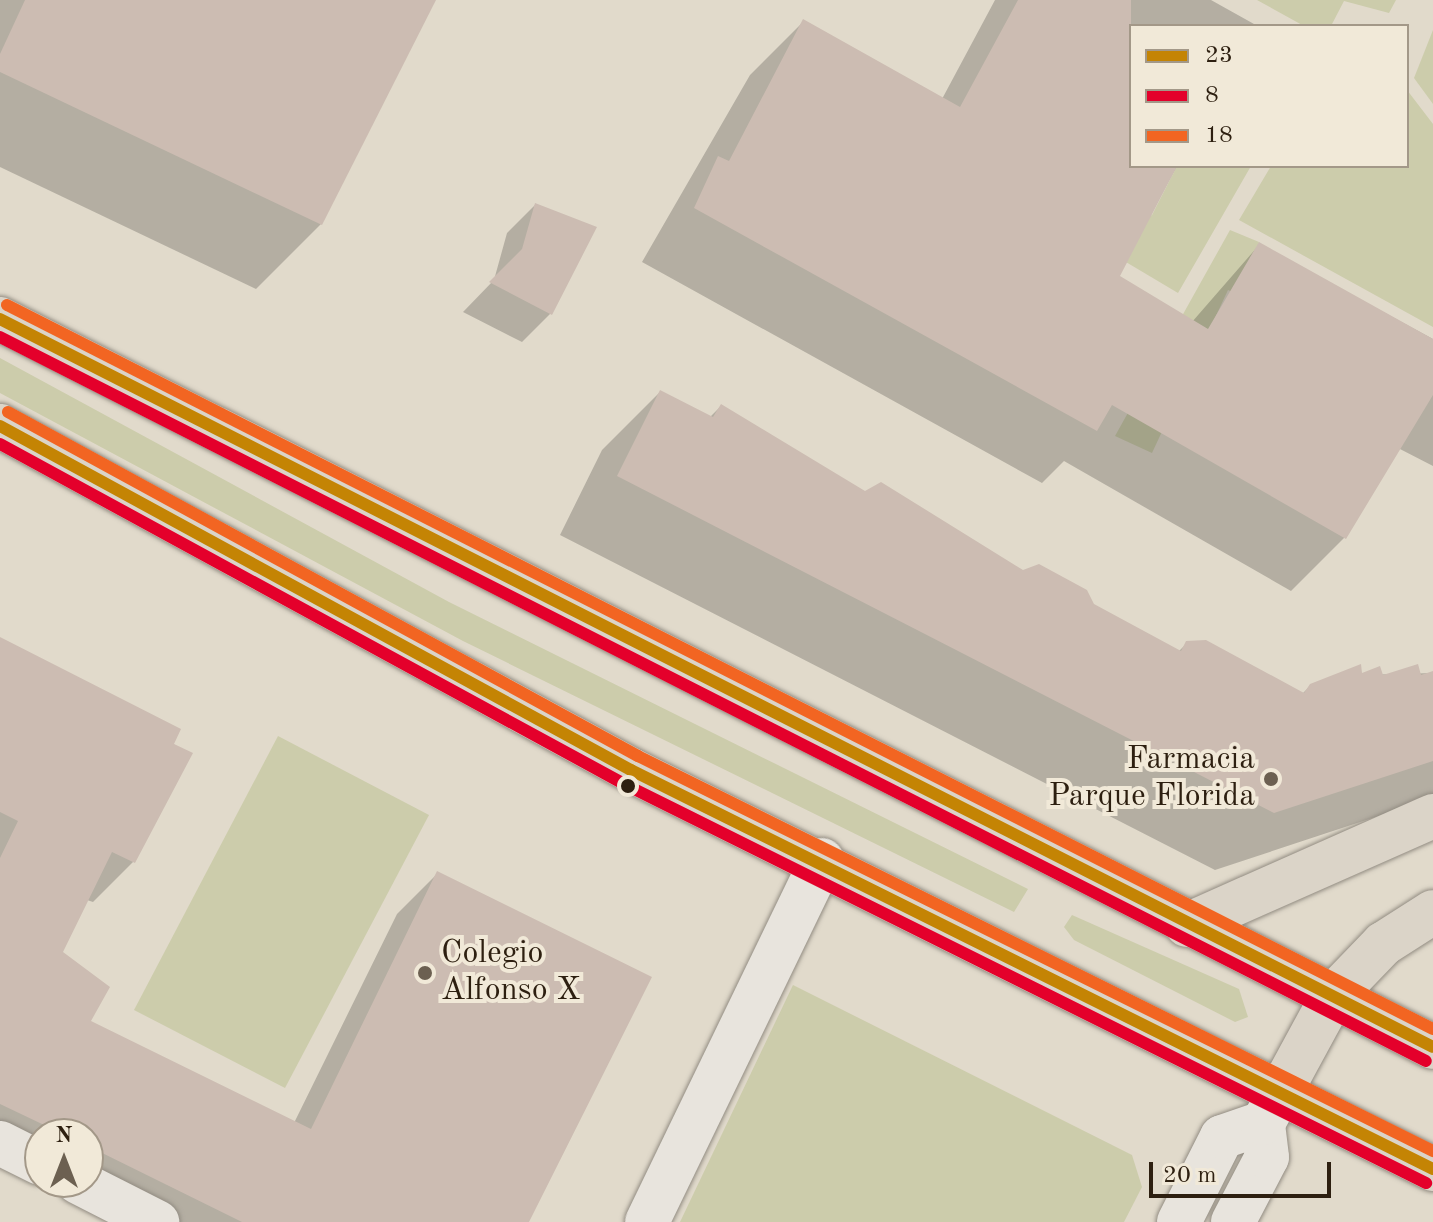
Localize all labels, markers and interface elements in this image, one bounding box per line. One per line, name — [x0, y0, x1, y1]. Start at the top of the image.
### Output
legend — [1129, 24, 1409, 168]
text: 23 — [1205, 44, 1233, 68]
text: 8 — [1205, 84, 1219, 108]
text: 18 — [1205, 124, 1233, 148]
place label: Farmacia Parque Florida — [1048, 742, 1255, 817]
marker: Farmacia Parque Florida — [1262, 770, 1280, 788]
unlabelled marker — [620, 778, 636, 794]
place label: Colegio Alfonso X — [441, 936, 581, 1011]
marker: Colegio Alfonso X — [416, 964, 434, 982]
north arrow — [24, 1118, 104, 1198]
text: N — [56, 1125, 72, 1147]
scale bar — [1153, 1146, 1335, 1196]
text: 20 m — [1163, 1164, 1217, 1188]

